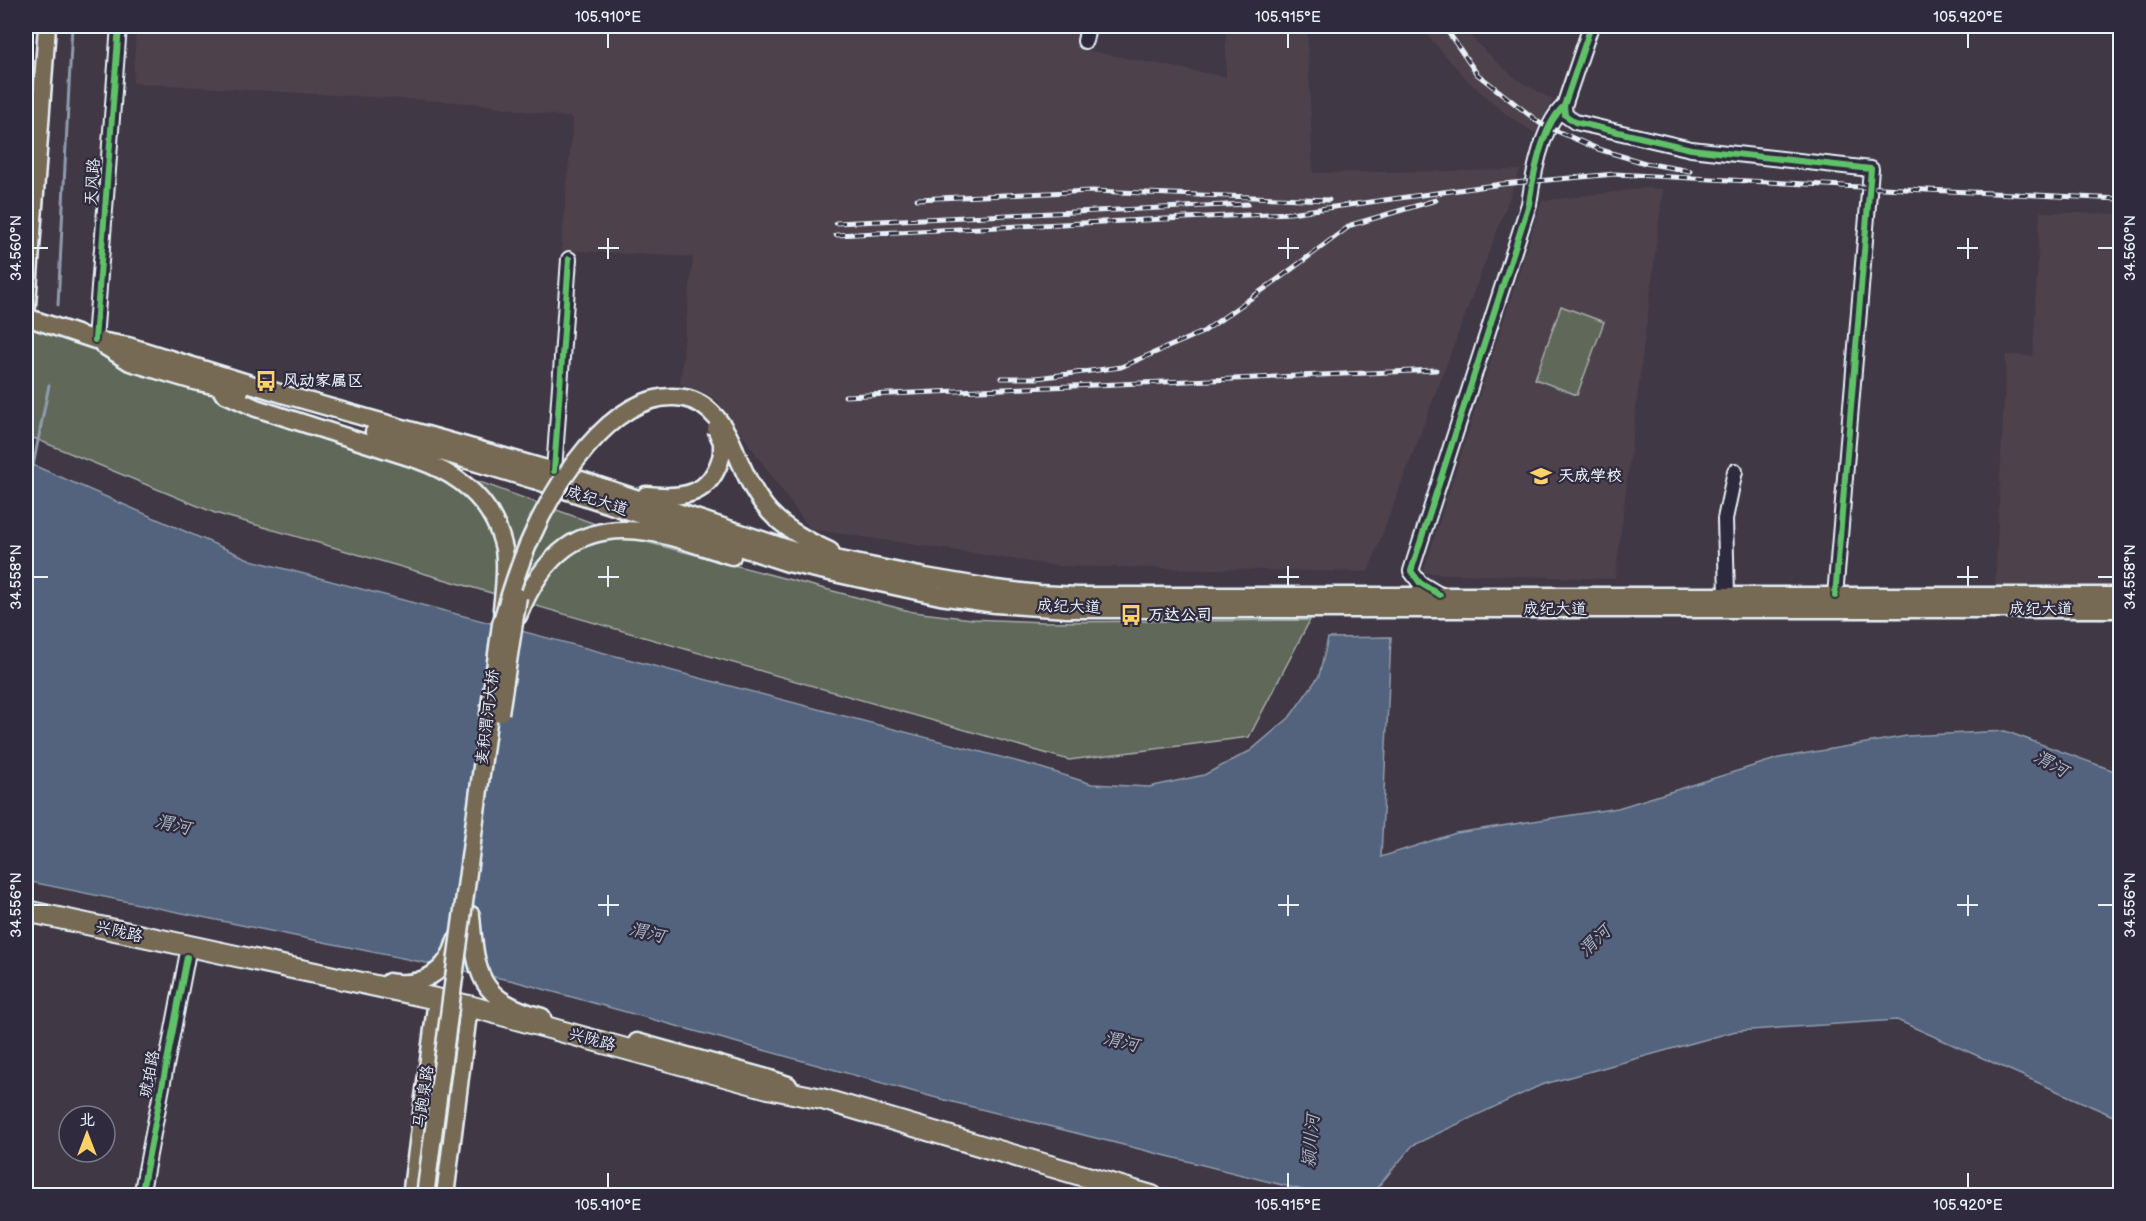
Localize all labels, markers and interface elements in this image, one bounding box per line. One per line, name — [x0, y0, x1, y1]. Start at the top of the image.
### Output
text: 105.910°E — [575, 8, 641, 27]
text: 105.915°E — [1255, 8, 1321, 27]
text: 105.920°E — [1933, 8, 2003, 27]
street label: 天风路 — [82, 157, 104, 207]
text: 34.560°N — [7, 215, 26, 281]
text: 34.560°N — [2121, 215, 2140, 281]
bus stop icon: 风动家属区 — [254, 369, 278, 393]
place label: 风动家属区 — [283, 372, 363, 391]
school or university icon: 天成学校 — [1529, 464, 1553, 488]
place label: 天成学校 — [1558, 467, 1622, 486]
street label: 成纪大道 — [564, 482, 630, 520]
text: 34.558°N — [7, 544, 26, 610]
text: 34.558°N — [2121, 544, 2140, 610]
street label: 成纪大道 — [1037, 596, 1101, 618]
street label: 成纪大道 — [1523, 600, 1587, 619]
street label: 成纪大道 — [2009, 600, 2073, 619]
bus stop icon: 万达公司 — [1119, 603, 1143, 627]
place label: 万达公司 — [1148, 606, 1212, 625]
street label: 麦积渭河大桥 — [473, 668, 503, 766]
water label: 渭河 — [2030, 746, 2074, 783]
water label: 渭河 — [153, 811, 196, 840]
text: 34.556°N — [7, 872, 26, 938]
text: 34.556°N — [2121, 872, 2140, 938]
street label: 兴陇路 — [93, 917, 145, 947]
water label: 渭河 — [627, 919, 670, 948]
water label: 渭河 — [1575, 919, 1617, 961]
street label: 兴陇路 — [566, 1025, 618, 1055]
water label: 渭河 — [1101, 1028, 1144, 1057]
street label: 琥珀路 — [136, 1049, 164, 1099]
street label: 马跑泉路 — [410, 1064, 438, 1130]
north arrow — [57, 1104, 117, 1164]
water label: 颍川河 — [1298, 1110, 1324, 1169]
text: 北 — [79, 1111, 95, 1130]
text: 105.910°E — [575, 1196, 641, 1215]
text: 105.915°E — [1255, 1196, 1321, 1215]
text: 105.920°E — [1933, 1196, 2003, 1215]

